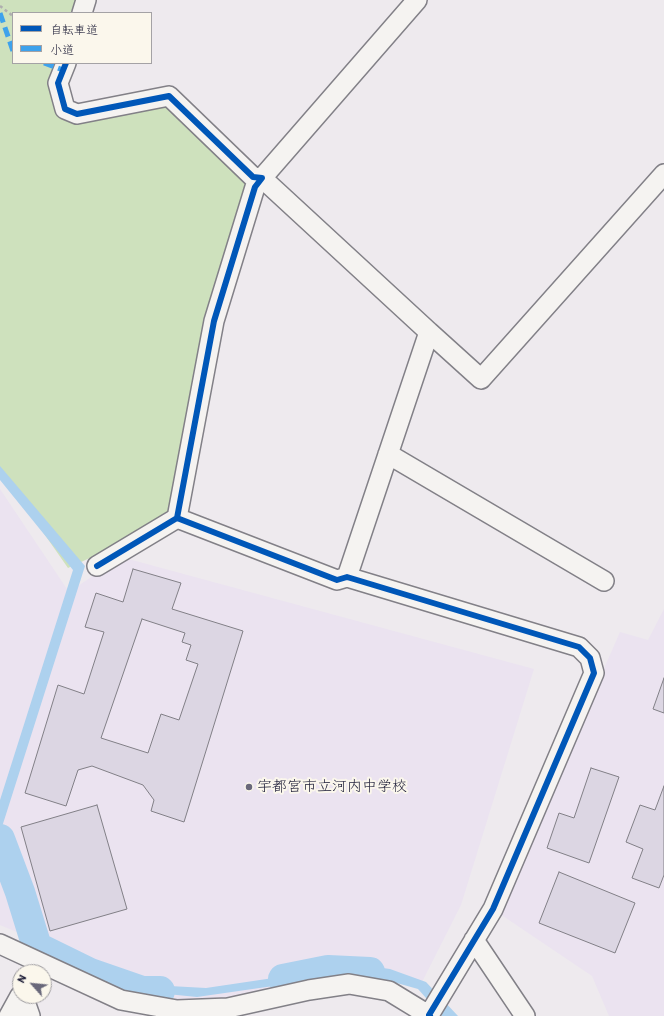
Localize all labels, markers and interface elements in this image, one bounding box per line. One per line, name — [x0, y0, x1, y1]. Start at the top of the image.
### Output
legend — [12, 12, 152, 64]
text: 自転車道 — [50, 23, 98, 37]
text: 小道 — [50, 43, 74, 57]
place label: 宇都宮市立河内中学校 — [257, 778, 407, 796]
marker: 宇都宮市立河内中学校 — [244, 782, 254, 792]
north arrow — [12, 964, 52, 1004]
text: N — [14, 973, 29, 985]

